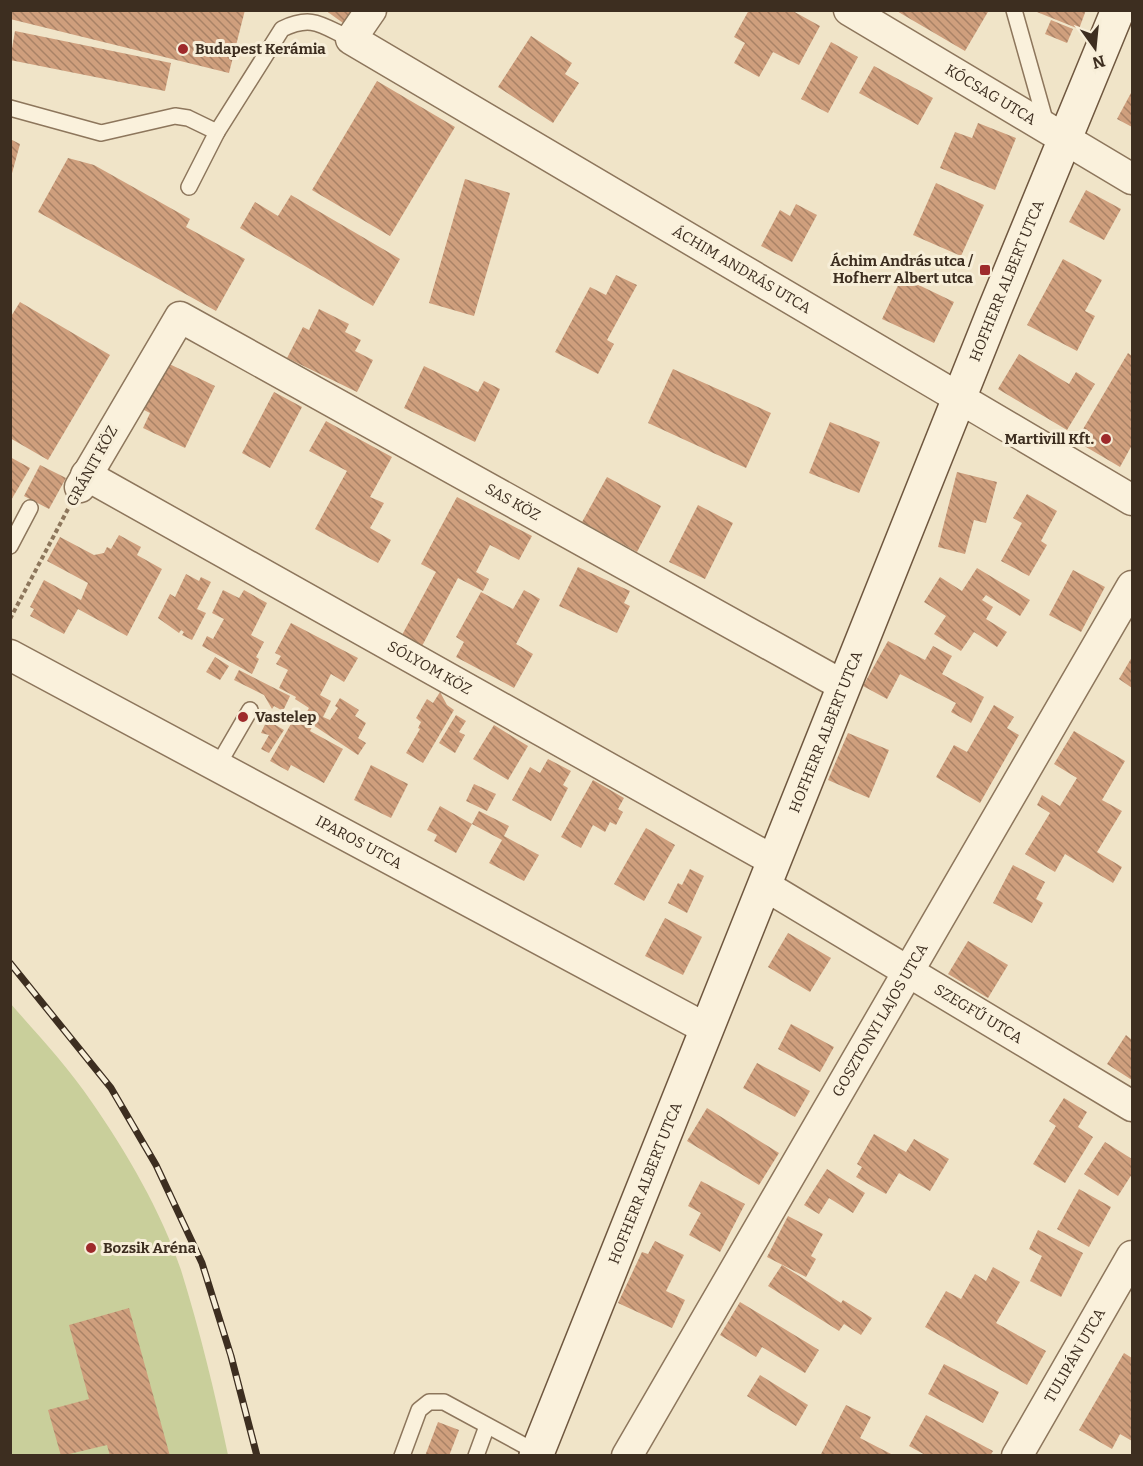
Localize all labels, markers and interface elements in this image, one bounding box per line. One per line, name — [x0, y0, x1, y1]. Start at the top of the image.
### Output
north arrow — [1065, 18, 1125, 78]
place label: Budapest Kerámia — [195, 40, 326, 58]
marker: Budapest Kerámia — [176, 42, 190, 56]
text: N — [1090, 51, 1107, 73]
street label: KÓCSAG UTCA — [942, 61, 1040, 129]
street label: HOFHERR ALBERT UTCA — [966, 197, 1048, 364]
street label: ÁCHIM ANDRÁS UTCA — [669, 222, 815, 318]
place label: Áchim András utca / Hofherr Albert utca — [830, 252, 974, 287]
marker: Áchim András utca / Hofherr Albert utca — [978, 263, 992, 277]
street label: GRÁNIT KÖZ — [62, 423, 122, 509]
place label: Martivill Kft. — [1004, 430, 1094, 448]
marker: Martivill Kft. — [1099, 432, 1113, 446]
street label: SAS KÖZ — [482, 479, 544, 525]
street label: SÓLYOM KÖZ — [384, 637, 475, 699]
street label: HOFHERR ALBERT UTCA — [785, 648, 866, 815]
place label: Vastelep — [255, 708, 316, 726]
marker: Vastelep — [236, 710, 250, 724]
street label: IPAROS UTCA — [313, 812, 406, 873]
street label: GOSZTONYI LAJOS UTCA — [829, 940, 932, 1100]
street label: SZEGFŰ UTCA — [931, 980, 1026, 1047]
street label: HOFHERR ALBERT UTCA — [605, 1099, 686, 1267]
place label: Bozsik Aréna — [103, 1239, 197, 1257]
marker: Bozsik Aréna — [84, 1241, 98, 1255]
street label: TULIPÁN UTCA — [1041, 1305, 1109, 1406]

